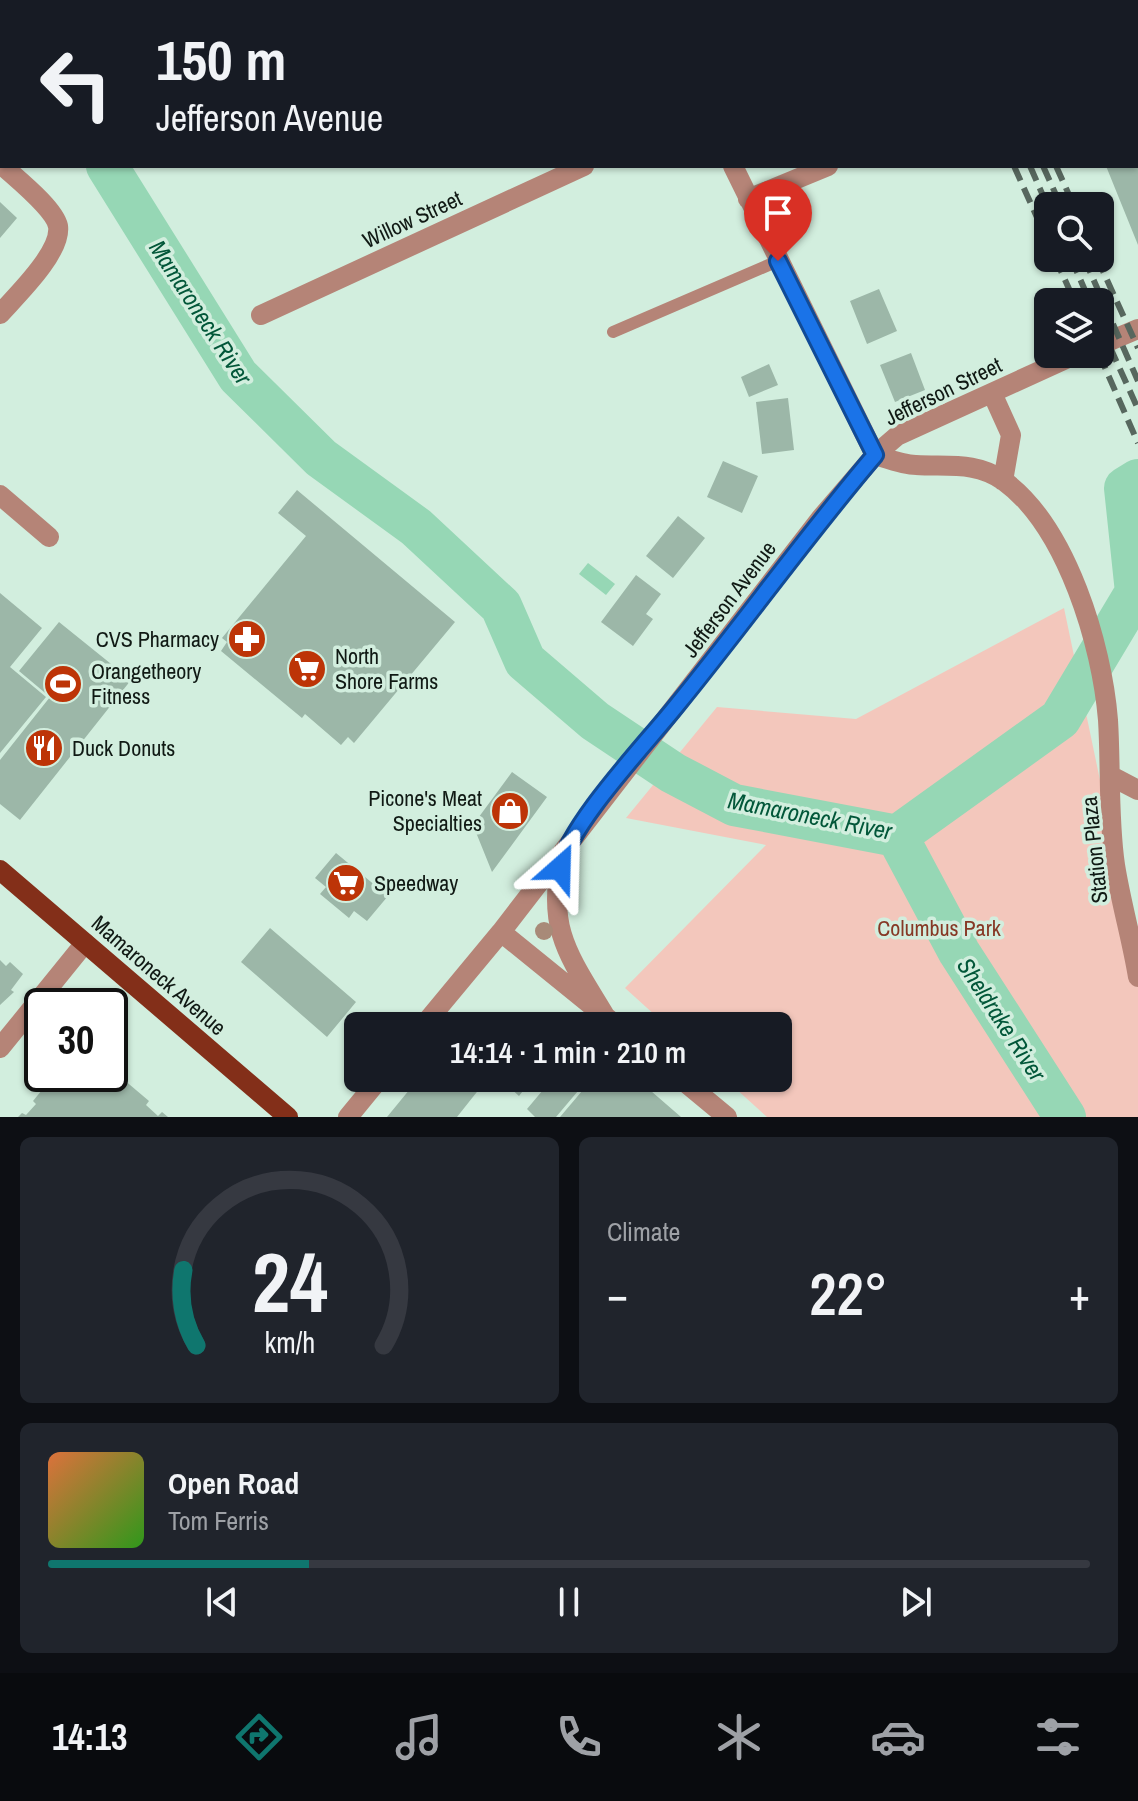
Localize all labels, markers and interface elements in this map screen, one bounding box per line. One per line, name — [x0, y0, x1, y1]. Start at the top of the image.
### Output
text: 150 m — [156, 22, 286, 97]
icon: left — [24, 32, 128, 136]
text: Jefferson Avenue — [156, 94, 383, 142]
pin — [744, 179, 812, 261]
street label: Willow Street — [358, 183, 466, 255]
icon: arrive — [756, 191, 800, 235]
map controls — [1034, 192, 1114, 368]
button: search — [1034, 192, 1114, 272]
water label: Mamaroneck River — [142, 234, 260, 392]
button: layers — [1034, 288, 1114, 368]
street label: Jefferson Street — [879, 350, 1007, 432]
street label: Jefferson Avenue — [675, 535, 783, 663]
pharmacy icon: CVS Pharmacy — [226, 618, 268, 660]
place label: CVS Pharmacy — [96, 624, 219, 654]
place label: North Shore Farms — [335, 641, 438, 696]
supermarket icon: North Shore Farms — [286, 648, 328, 690]
place label: Orangetheory Fitness — [91, 656, 201, 711]
sports icon: Orangetheory Fitness — [42, 663, 84, 705]
restaurant icon: Duck Donuts — [23, 727, 65, 769]
place label: Duck Donuts — [72, 733, 175, 763]
place label: Picone's Meat Specialties — [368, 783, 482, 838]
water label: Mamaroneck River — [725, 783, 896, 847]
shop icon: Picone's Meat Specialties — [489, 790, 531, 832]
street label: Station Plaza — [1073, 795, 1115, 905]
position arrow — [518, 826, 602, 910]
supermarket icon: Speedway — [325, 862, 367, 904]
place label: Speedway — [374, 868, 458, 898]
street label: Mamaroneck Avenue — [85, 908, 233, 1042]
park label: Columbus Park — [877, 913, 1002, 943]
water label: Sheldrake River — [950, 951, 1055, 1088]
speed limit sign: 30 — [24, 988, 128, 1092]
text: 14:14 · 1 min · 210 m — [450, 1032, 686, 1072]
text: Climate — [607, 1214, 680, 1249]
text: 24 — [252, 1226, 327, 1338]
text: 22° — [809, 1253, 888, 1334]
text: − — [607, 1264, 628, 1324]
text: + — [1069, 1264, 1090, 1324]
text: km/h — [264, 1323, 315, 1362]
text: Open Road — [168, 1463, 299, 1503]
text: Tom Ferris — [168, 1503, 269, 1538]
icon: previous — [200, 1580, 244, 1624]
icon: pause — [547, 1580, 591, 1624]
icon: next — [894, 1580, 938, 1624]
icon: directions — [231, 1709, 287, 1765]
icon: music — [391, 1709, 447, 1765]
icon: phone — [551, 1709, 607, 1765]
icon: climate — [711, 1709, 767, 1765]
icon: car — [870, 1709, 926, 1765]
icon: filters — [1030, 1709, 1086, 1765]
text: 14:13 — [52, 1713, 127, 1761]

